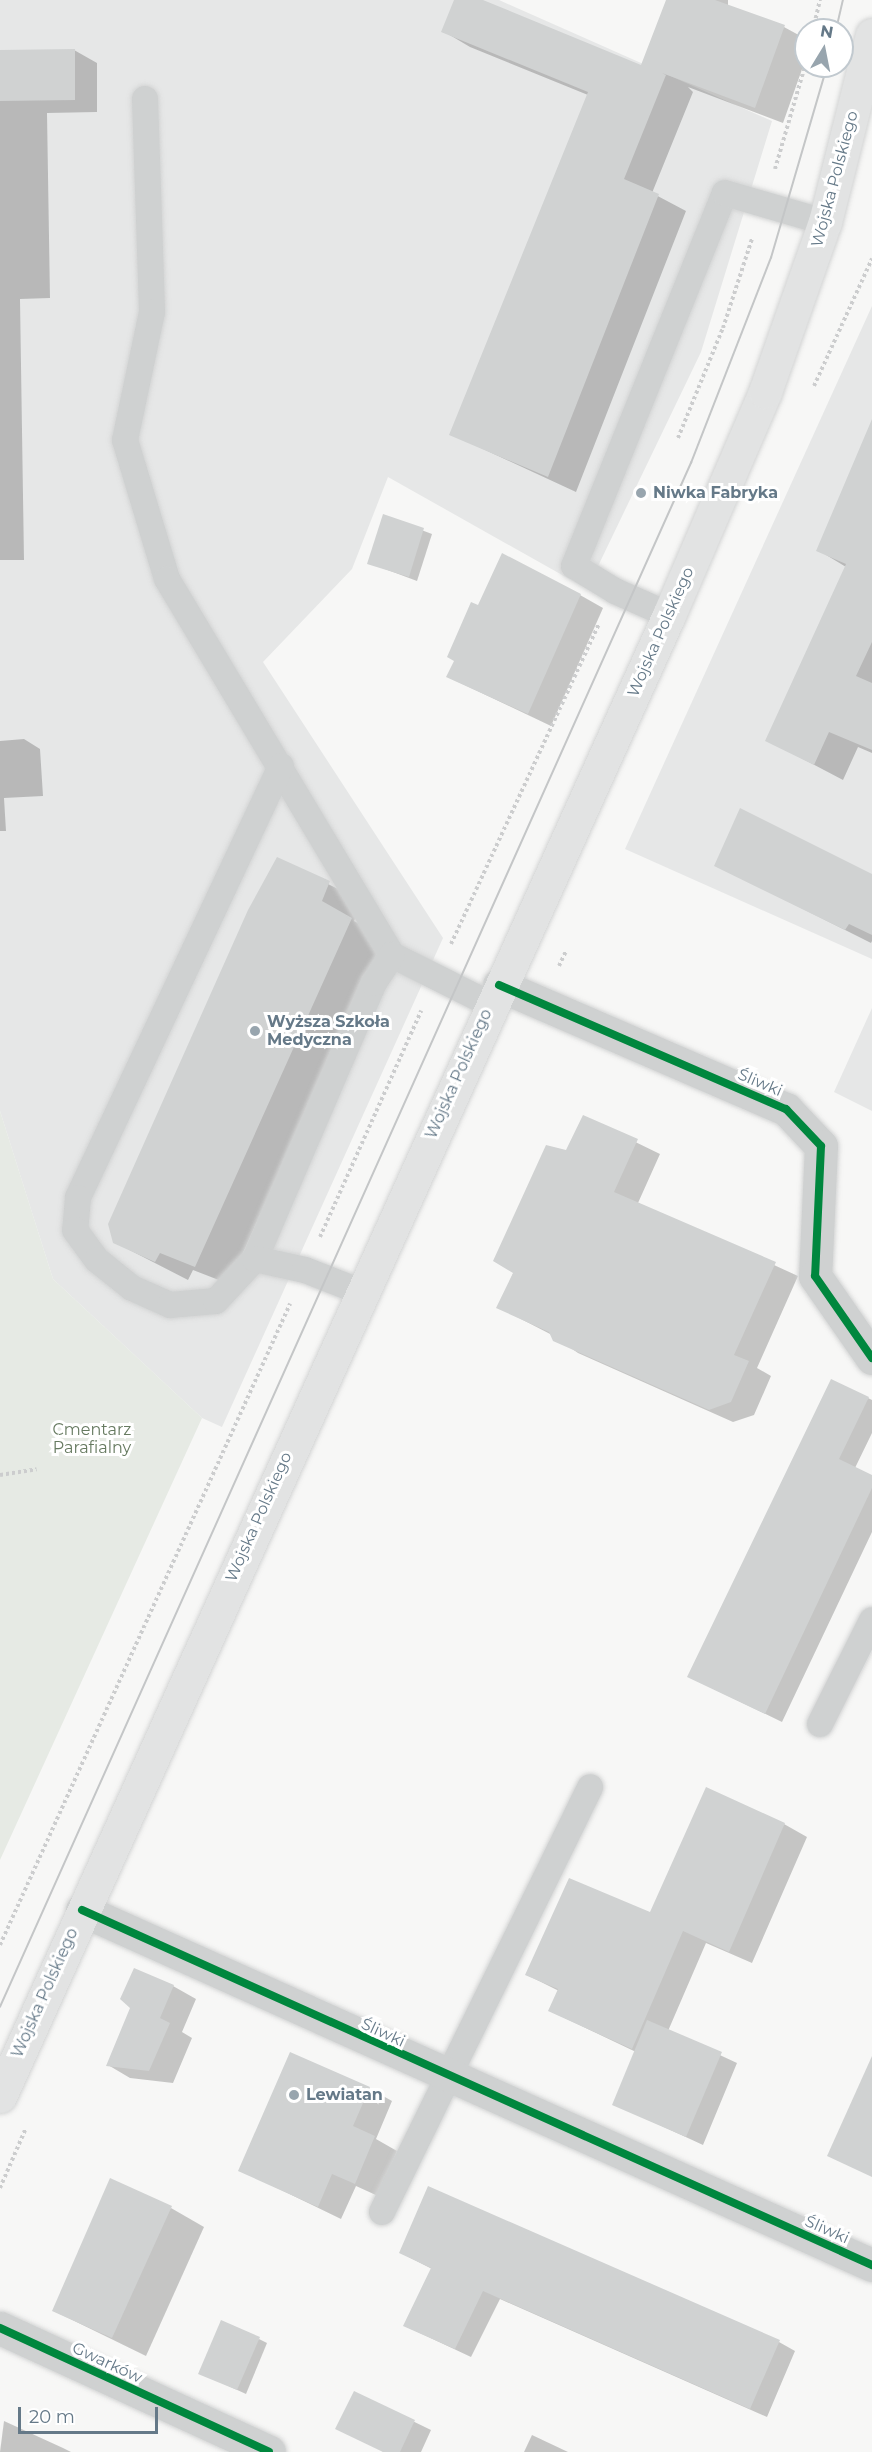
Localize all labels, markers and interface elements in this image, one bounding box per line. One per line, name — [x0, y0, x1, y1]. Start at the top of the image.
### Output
north arrow — [794, 18, 854, 78]
text: N — [819, 21, 835, 42]
street label: Wojska Polskiego — [808, 109, 862, 249]
place label: Niwka Fabryka — [653, 483, 778, 503]
marker: Niwka Fabryka — [634, 486, 648, 500]
street label: Wojska Polskiego — [624, 564, 698, 700]
street label: Wojska Polskiego — [422, 1006, 496, 1142]
place label: Wyższa Szkoła Medyczna — [267, 1012, 390, 1050]
marker: Wyższa Szkoła Medyczna — [248, 1024, 262, 1038]
street label: Śliwki — [735, 1065, 785, 1101]
park label: Cmentarz Parafialny — [52, 1420, 132, 1458]
street label: Wojska Polskiego — [222, 1449, 296, 1585]
street label: Wojska Polskiego — [8, 1925, 82, 2061]
street label: Śliwki — [358, 2014, 408, 2052]
place label: Lewiatan — [306, 2085, 383, 2105]
marker: Lewiatan — [287, 2088, 301, 2102]
street label: Śliwki — [802, 2212, 852, 2248]
street label: Gwarków — [69, 2338, 145, 2388]
scale bar — [21, 2395, 160, 2433]
text: 20 m — [29, 2406, 75, 2428]

